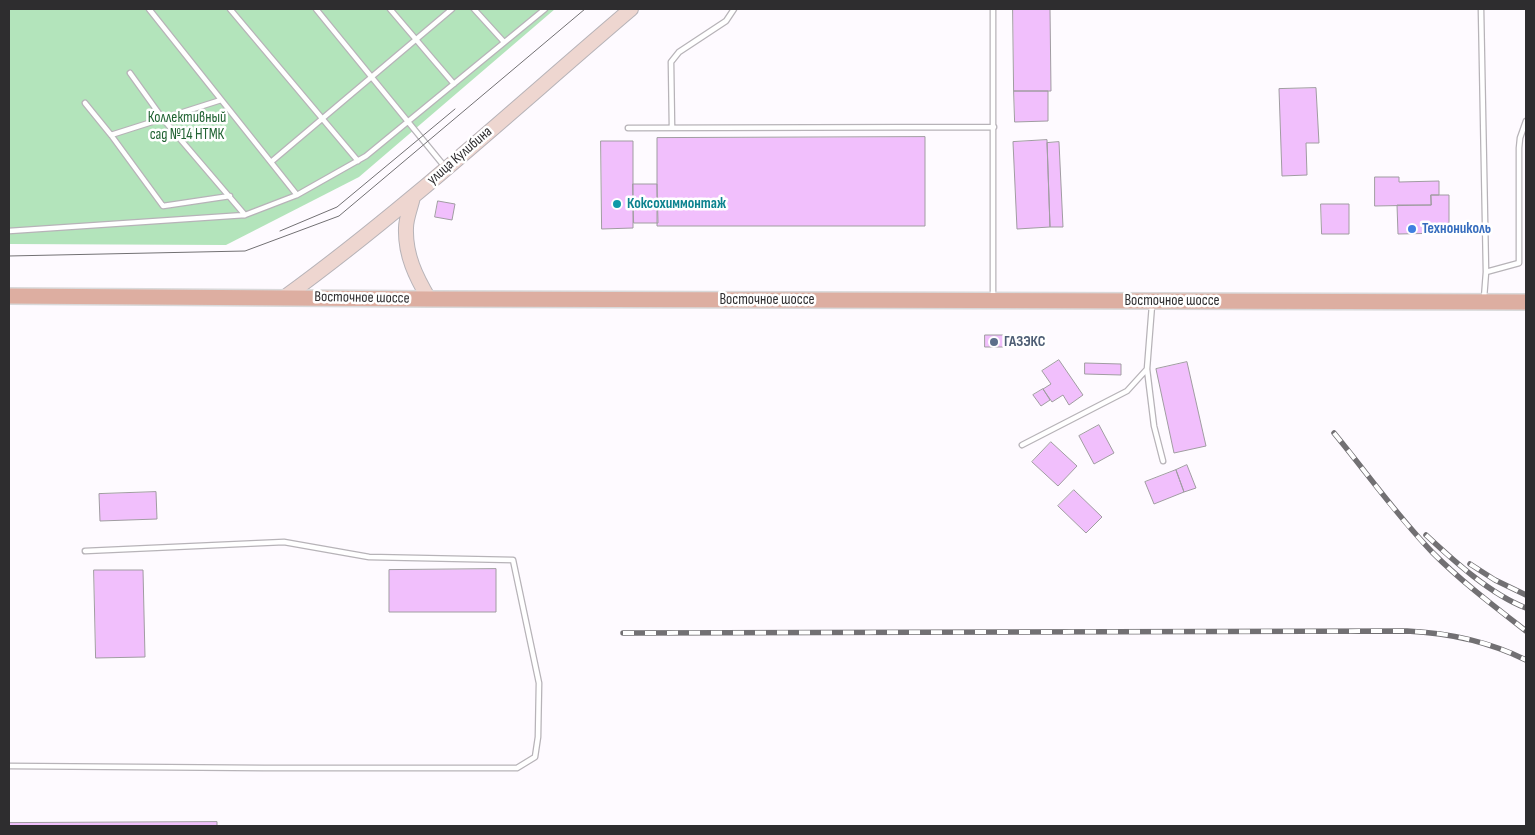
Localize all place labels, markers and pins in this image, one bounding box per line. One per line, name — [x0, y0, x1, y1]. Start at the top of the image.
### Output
place label: Коксохиммонтаж — [627, 195, 726, 213]
marker: Коксохиммонтаж — [611, 198, 623, 210]
place label: Технониколь — [1422, 220, 1491, 238]
marker: Технониколь — [1406, 223, 1418, 235]
place label: ГАЗЭКС — [1004, 333, 1045, 351]
marker: ГАЗЭКС — [988, 336, 1000, 348]

